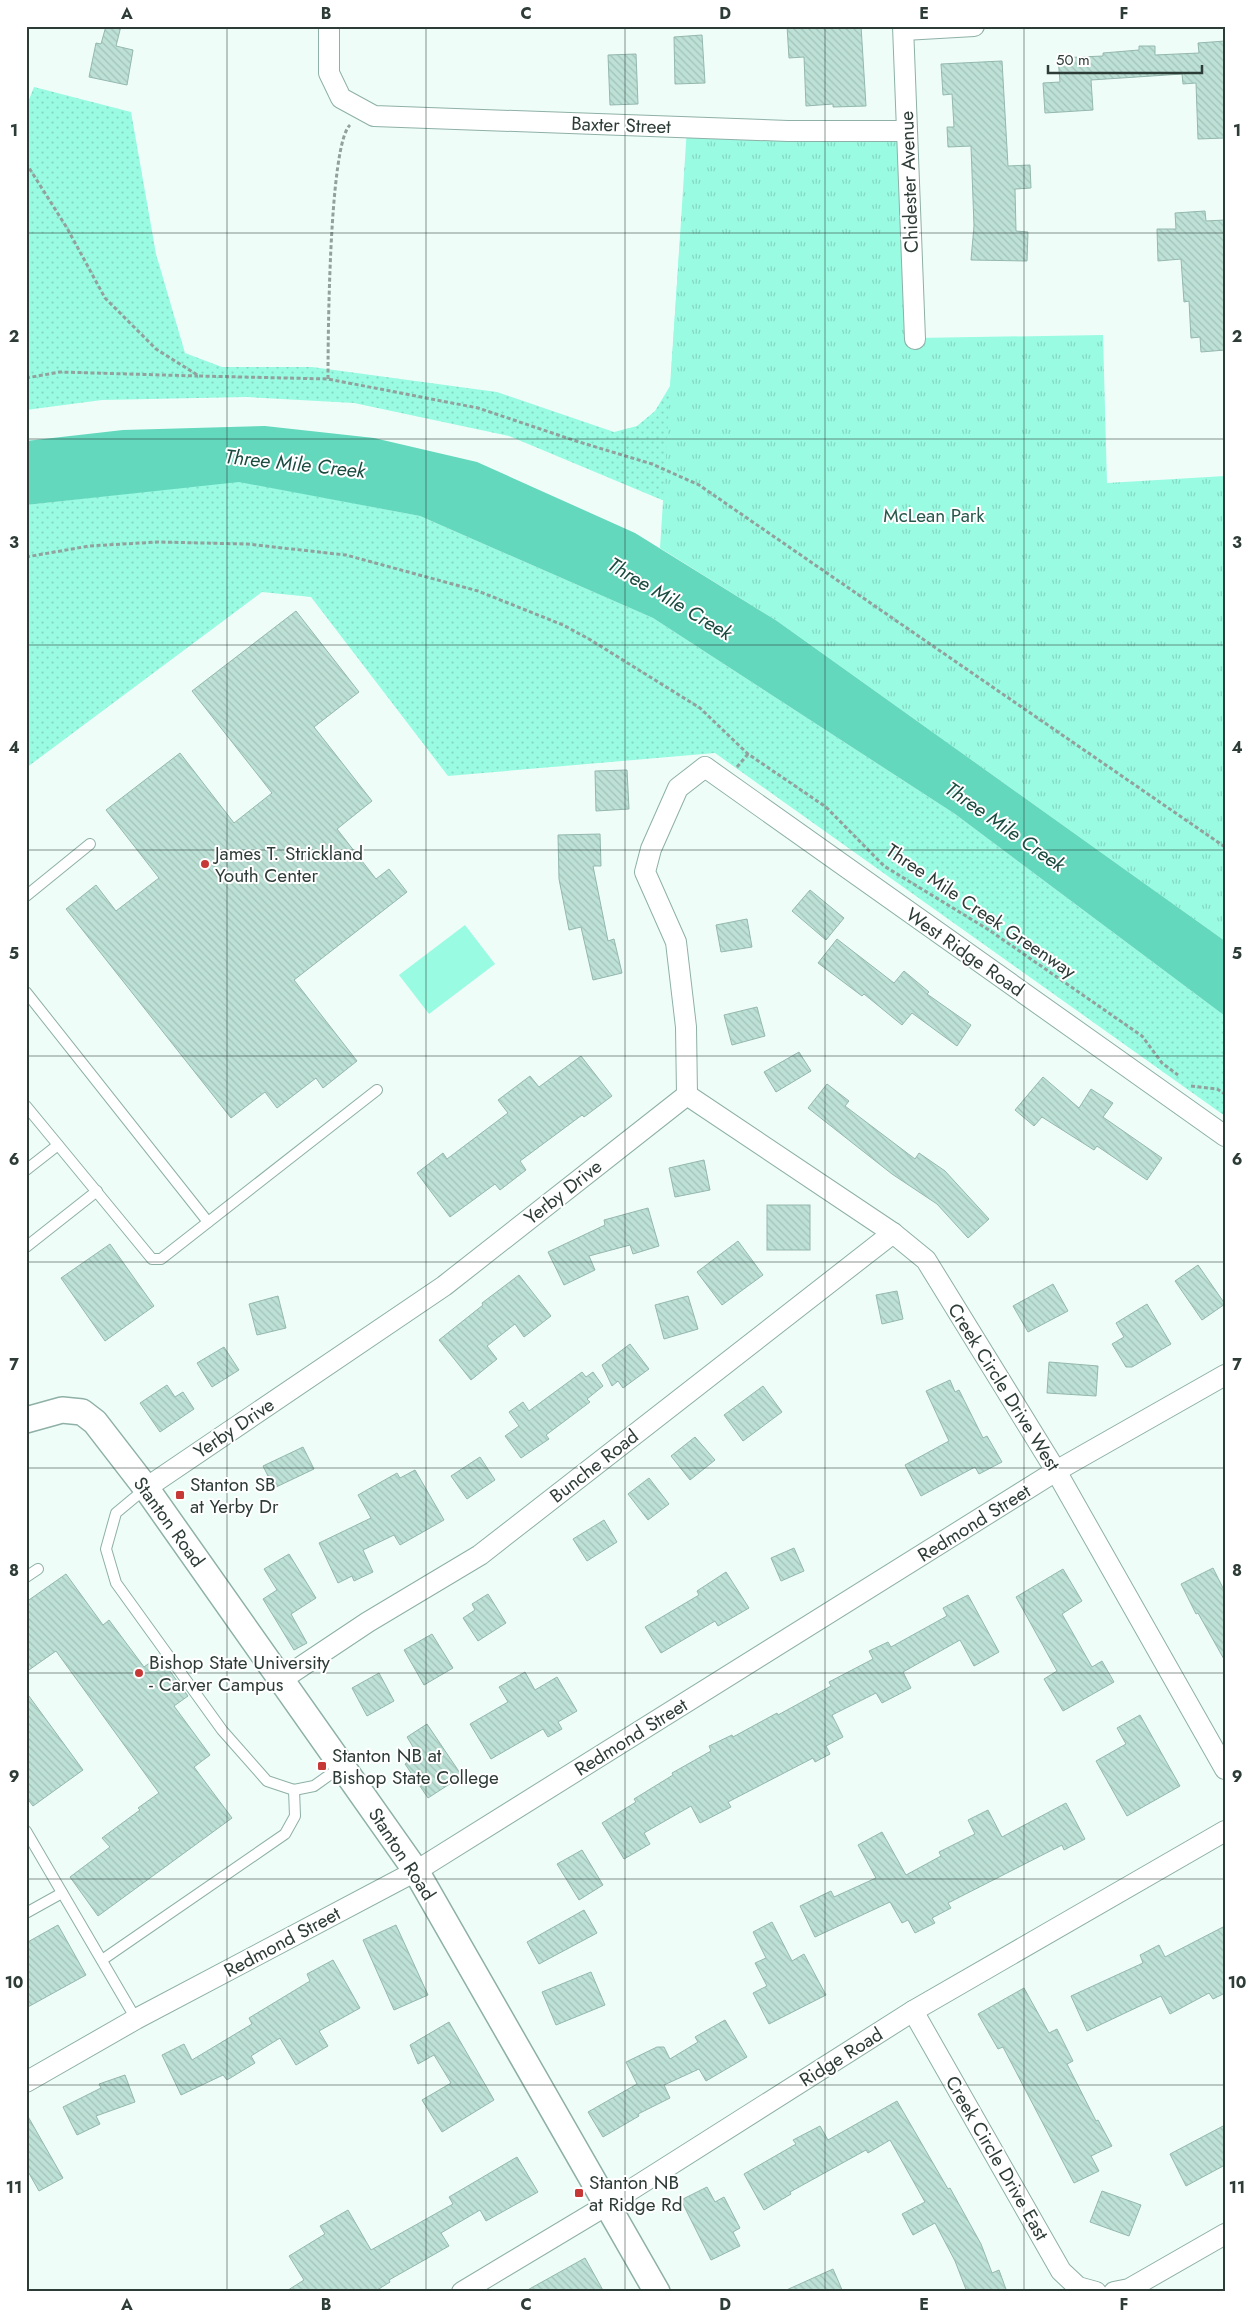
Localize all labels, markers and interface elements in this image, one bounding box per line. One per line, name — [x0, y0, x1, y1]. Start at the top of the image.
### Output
text: A — [120, 2, 133, 25]
text: B — [321, 2, 331, 25]
text: C — [520, 2, 532, 25]
text: D — [719, 2, 731, 25]
text: E — [919, 2, 929, 25]
text: F — [1120, 2, 1128, 25]
scale bar — [1048, 42, 1202, 74]
text: 50 m — [1056, 49, 1090, 71]
street label: Baxter Street — [571, 110, 672, 140]
street label: Chidester Avenue — [893, 110, 925, 253]
text: 1 — [10, 119, 18, 142]
text: 1 — [1233, 119, 1241, 142]
text: 2 — [9, 325, 19, 348]
text: 2 — [1232, 325, 1242, 348]
water label: Three Mile Creek — [223, 442, 368, 486]
park label: McLean Park — [883, 502, 985, 529]
text: 3 — [9, 531, 19, 554]
text: 3 — [1232, 531, 1242, 554]
water label: Three Mile Creek — [602, 550, 739, 648]
text: 4 — [8, 736, 20, 759]
text: 4 — [1231, 736, 1243, 759]
water label: Three Mile Creek — [939, 775, 1072, 880]
street label: Three Mile Creek Greenway — [881, 837, 1082, 985]
place label: James T. Strickland Youth Center — [212, 840, 363, 889]
marker: James T. Strickland Youth Center — [199, 858, 211, 870]
street label: West Ridge Road — [900, 901, 1030, 1003]
text: 5 — [9, 942, 19, 965]
text: 5 — [1232, 942, 1242, 965]
text: 6 — [9, 1148, 19, 1171]
text: 6 — [1232, 1148, 1242, 1171]
street label: Yerby Drive — [518, 1153, 608, 1231]
street label: Creek Circle Drive West — [941, 1298, 1067, 1476]
text: 7 — [9, 1353, 19, 1376]
text: 7 — [1232, 1353, 1242, 1376]
street label: Yerby Drive — [188, 1391, 280, 1465]
street label: Bunche Road — [544, 1423, 644, 1509]
street label: Stanton Road — [127, 1471, 211, 1573]
place label: Stanton SB at Yerby Dr — [190, 1471, 279, 1520]
street label: Redmond Street — [912, 1477, 1036, 1568]
marker: Stanton SB at Yerby Dr — [174, 1489, 186, 1501]
text: 8 — [9, 1559, 19, 1582]
text: 8 — [1232, 1559, 1242, 1582]
place label: Bishop State University - Carver Campus — [149, 1649, 331, 1698]
marker: Bishop State University - Carver Campus — [133, 1667, 145, 1679]
street label: Redmond Street — [569, 1691, 693, 1782]
place label: Stanton NB at Bishop State College — [332, 1742, 499, 1791]
marker: Stanton NB at Bishop State College — [316, 1760, 328, 1772]
text: 9 — [9, 1765, 19, 1788]
text: 9 — [1232, 1765, 1242, 1788]
street label: Stanton Road — [362, 1802, 442, 1906]
street label: Redmond Street — [219, 1900, 345, 1984]
text: 10 — [5, 1971, 23, 1994]
text: 10 — [1228, 1971, 1246, 1994]
street label: Ridge Road — [794, 2021, 888, 2093]
street label: Creek Circle Drive East — [939, 2071, 1055, 2246]
place label: Stanton NB at Ridge Rd — [589, 2169, 683, 2218]
text: 11 — [6, 2176, 22, 2199]
text: 11 — [1229, 2176, 1245, 2199]
marker: Stanton NB at Ridge Rd — [573, 2187, 585, 2199]
text: A — [120, 2293, 133, 2316]
text: B — [321, 2293, 331, 2316]
text: C — [520, 2293, 532, 2316]
text: D — [719, 2293, 731, 2316]
text: E — [919, 2293, 929, 2316]
text: F — [1120, 2293, 1128, 2316]

